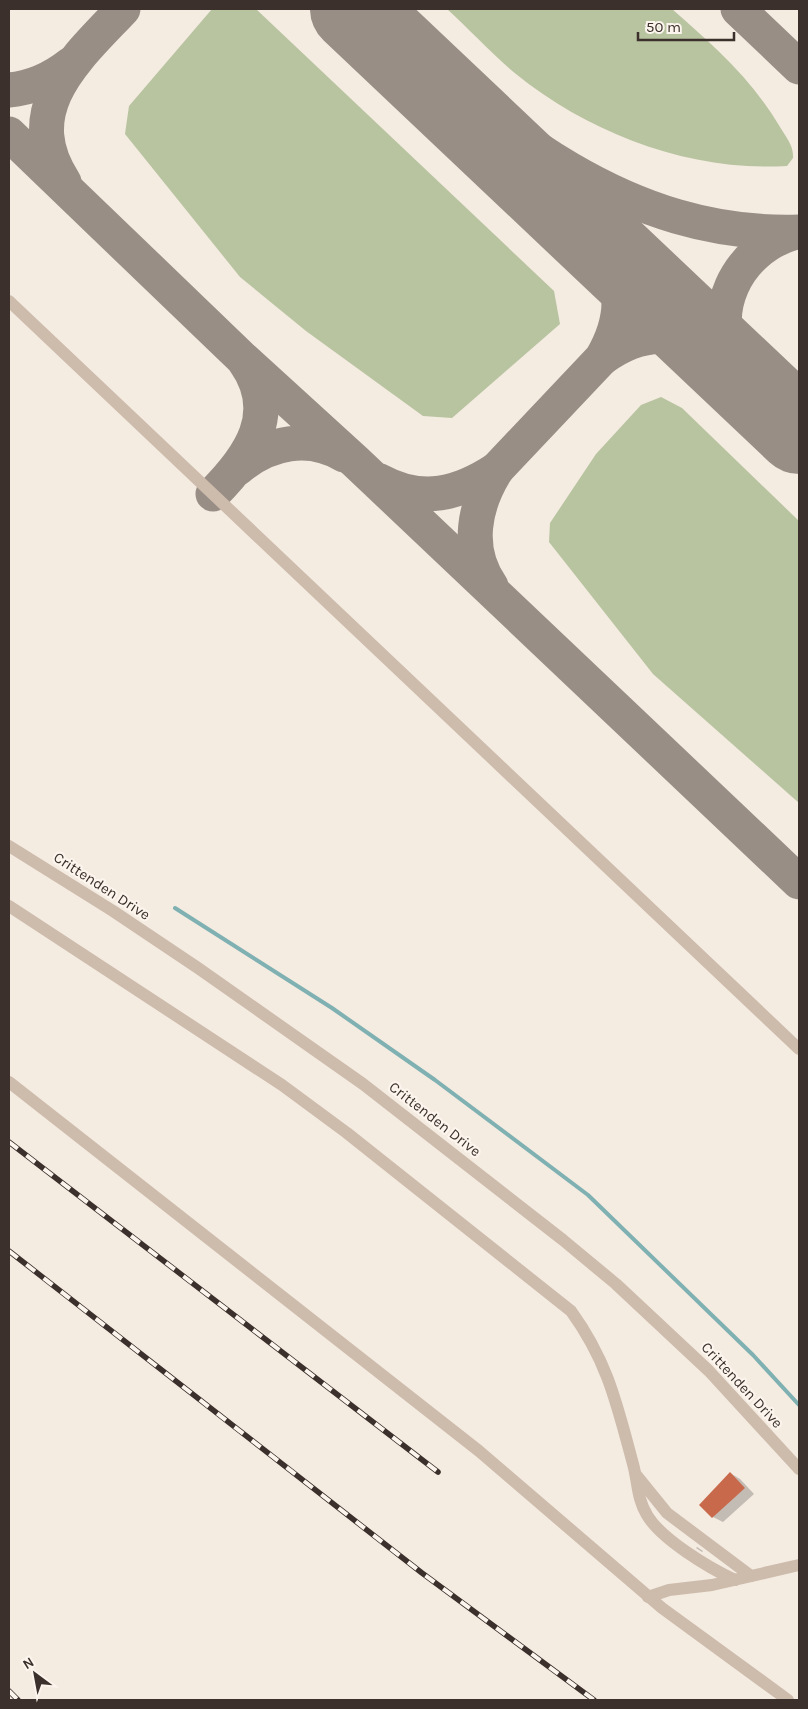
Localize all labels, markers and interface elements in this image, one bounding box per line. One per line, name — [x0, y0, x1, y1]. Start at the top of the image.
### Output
scale bar — [638, 10, 734, 42]
text: 50 m — [646, 18, 681, 36]
street label: Crittenden Drive — [50, 848, 154, 924]
street label: Crittenden Drive — [386, 1078, 484, 1160]
street label: Crittenden Drive — [697, 1338, 787, 1432]
north arrow — [10, 1649, 60, 1699]
text: N — [20, 1654, 37, 1673]

